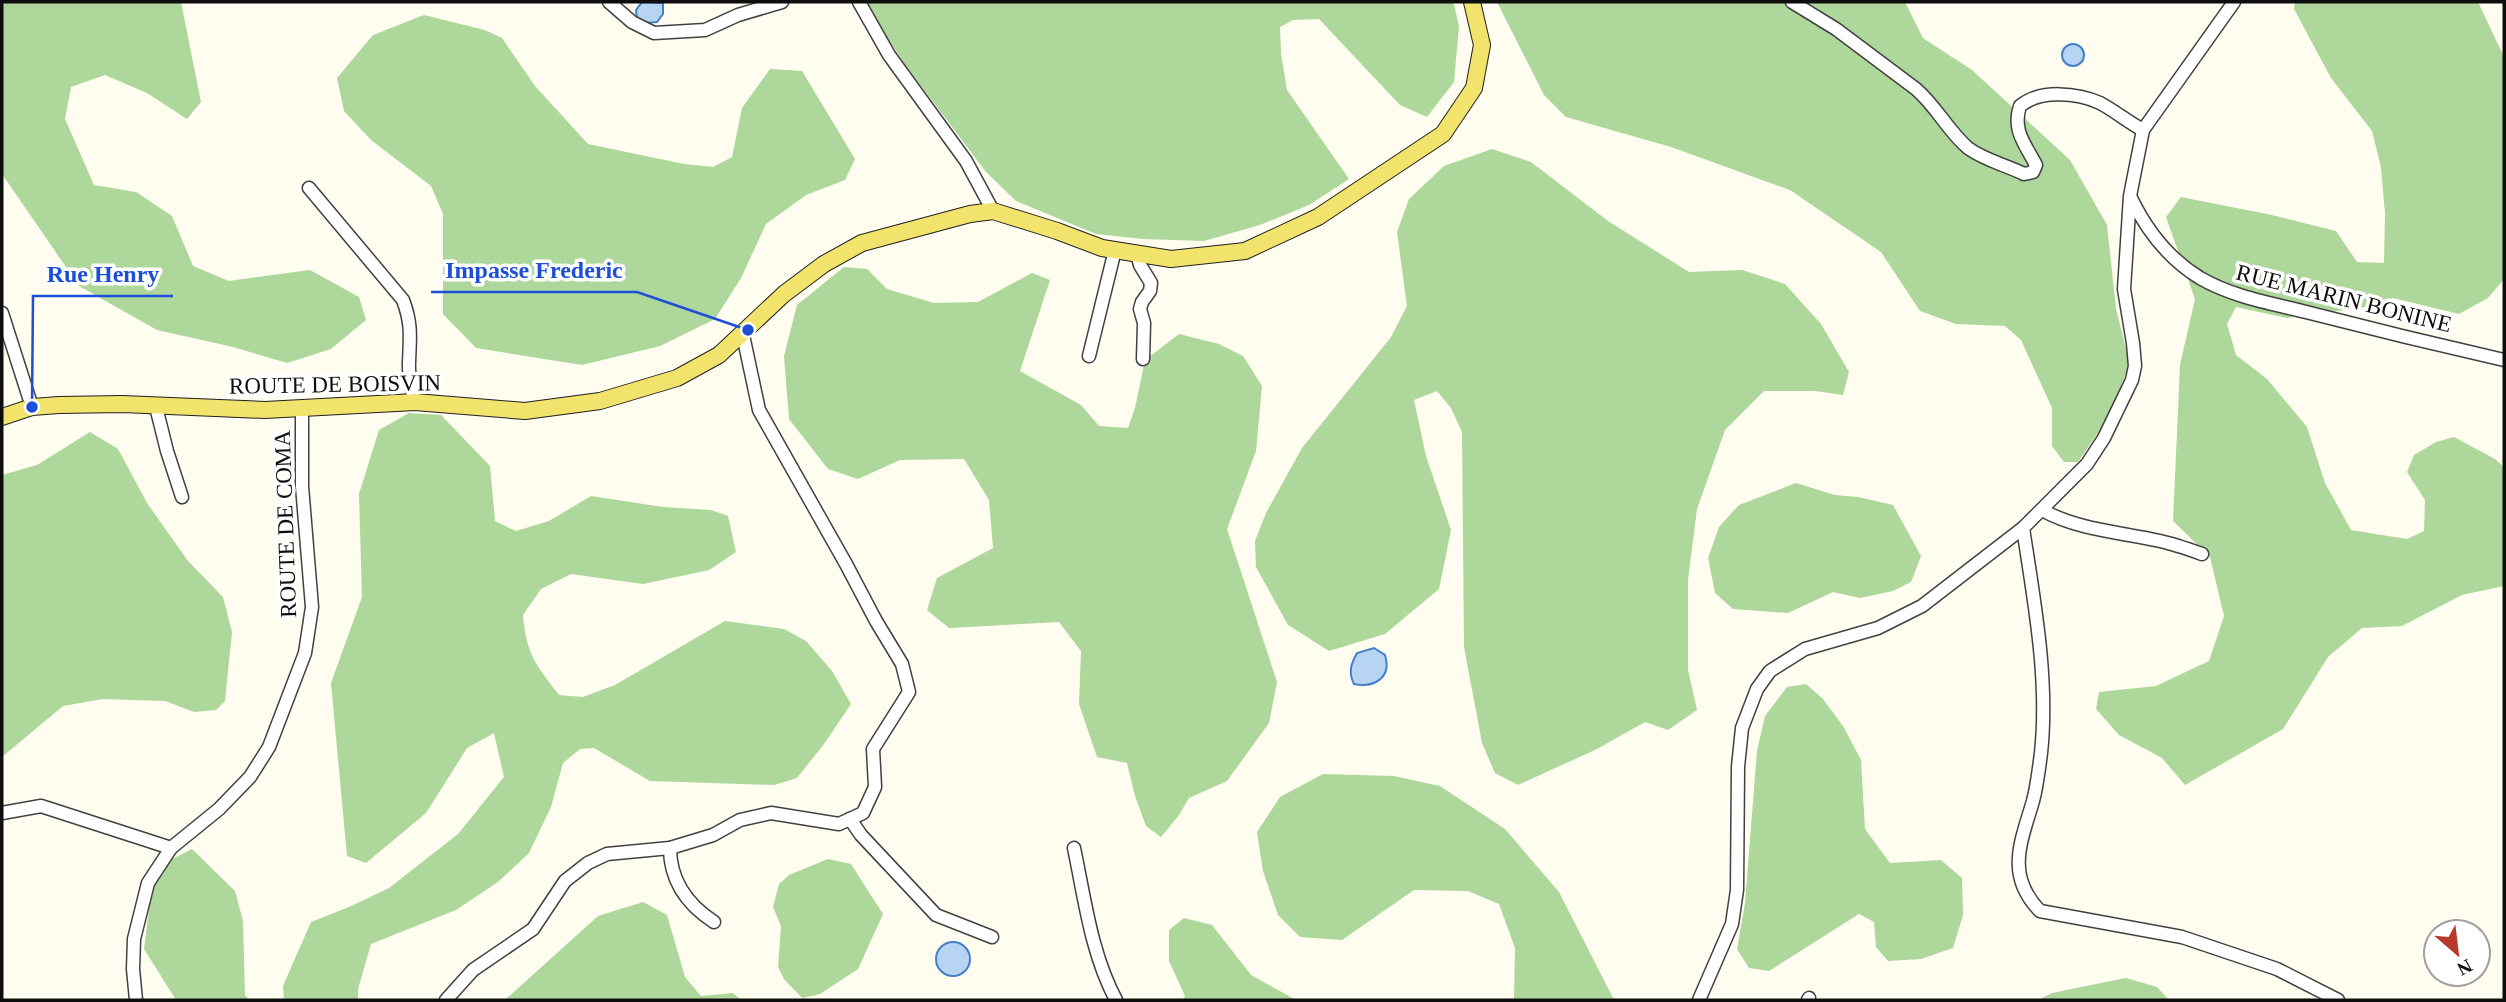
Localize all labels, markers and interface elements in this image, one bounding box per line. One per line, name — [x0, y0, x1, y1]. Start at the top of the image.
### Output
callout: Impasse Frederic — [431, 247, 637, 292]
callout: Rue Henry — [33, 251, 173, 296]
text: Impasse Frederic — [445, 257, 623, 283]
street label: RUE MARIN BONINE — [2234, 260, 2454, 337]
text: Rue Henry — [47, 261, 159, 287]
street label: ROUTE DE BOISVIN — [229, 370, 442, 399]
street label: ROUTE DE COMA — [270, 429, 301, 618]
north arrow — [2422, 918, 2492, 988]
text: N — [2454, 955, 2476, 980]

